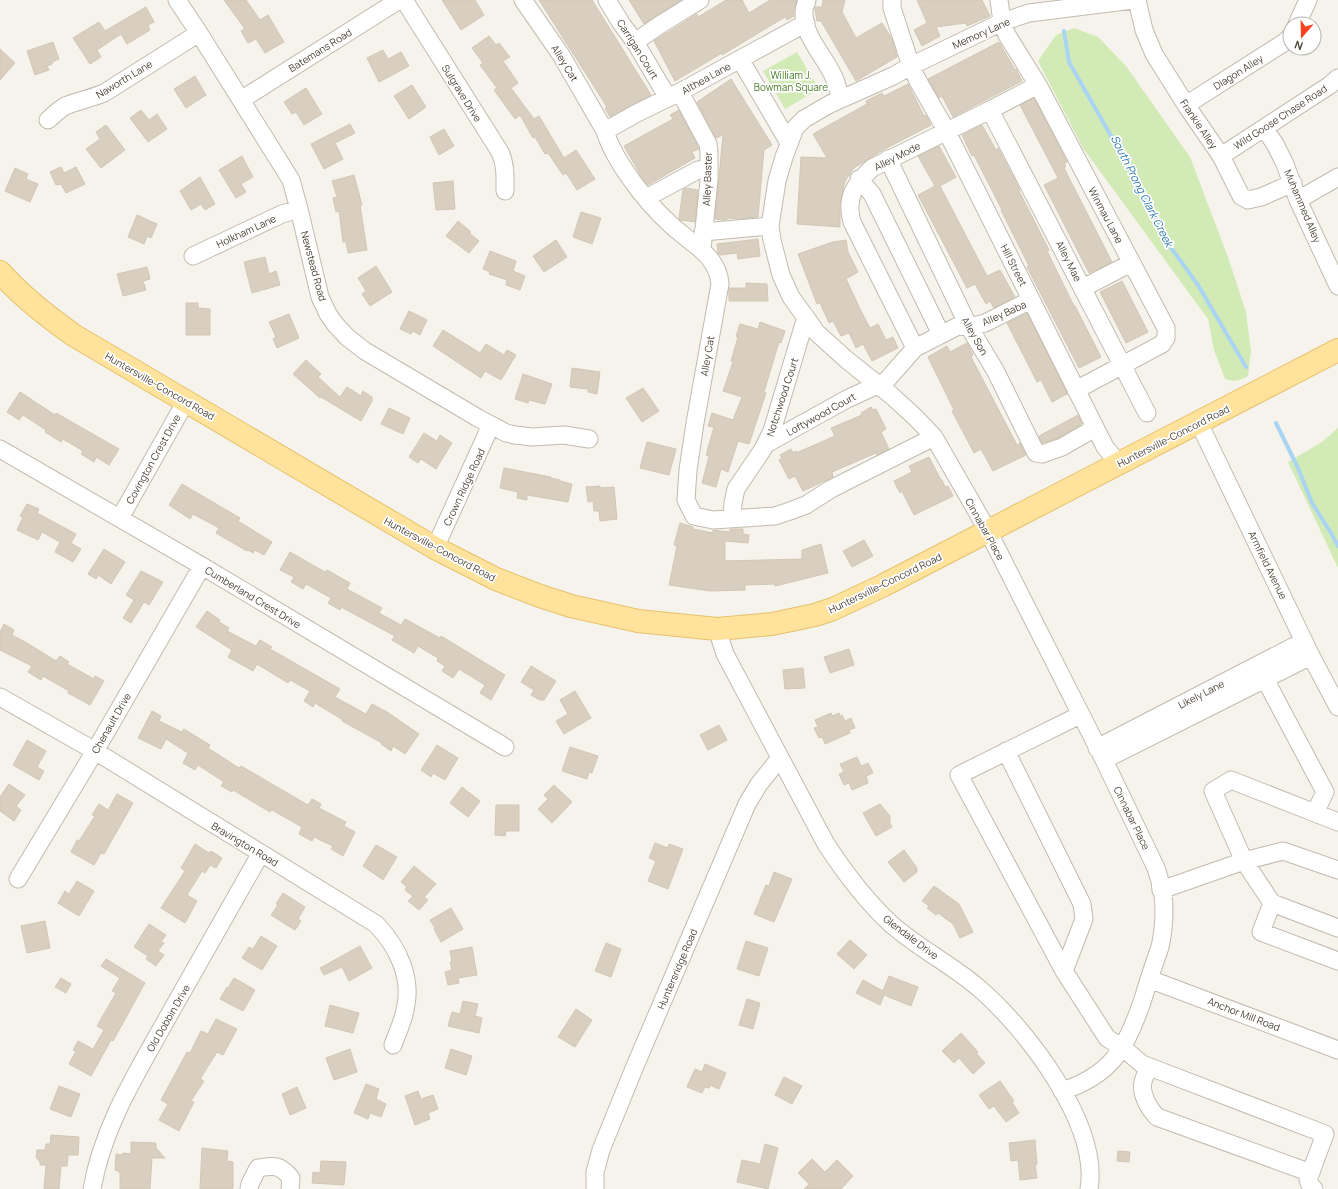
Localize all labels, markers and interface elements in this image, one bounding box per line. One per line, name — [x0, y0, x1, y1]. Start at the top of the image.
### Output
street label: Memory Lane — [950, 14, 1012, 52]
street label: Carrigan Court — [614, 16, 662, 82]
north arrow — [1282, 16, 1322, 56]
street label: Batemans Road — [286, 25, 354, 75]
text: N — [1292, 37, 1305, 54]
street label: Alley Cat — [548, 42, 582, 84]
street label: Diagon Alley — [1210, 51, 1266, 93]
street label: Naworth Lane — [93, 57, 155, 101]
street label: Althea Lane — [679, 59, 733, 97]
street label: Sulgrave Drive — [439, 62, 485, 124]
park label: William J. Bowman Square — [754, 68, 828, 94]
street label: Wild Goose Chase Road — [1230, 81, 1330, 153]
street label: Frankie Alley — [1177, 96, 1221, 152]
water label: South Prong Clark Creek — [1108, 132, 1178, 251]
street label: Alley Mode — [871, 138, 923, 174]
street label: Alley Baster — [699, 151, 715, 206]
street label: Muhammed Alley — [1281, 167, 1325, 246]
street label: Winmau Lane — [1085, 184, 1127, 246]
street label: Holkham Lane — [214, 211, 278, 251]
street label: Newstead Road — [298, 229, 330, 303]
street label: Alley Mae — [1053, 238, 1085, 284]
street label: Hill Street — [997, 242, 1031, 288]
street label: Alley Baba — [980, 297, 1028, 329]
street label: Alley Son — [958, 314, 992, 358]
street label: Alley Cat — [697, 335, 717, 377]
street label: Huntersville-Concord Road — [103, 349, 217, 423]
street label: Notchwood Court — [763, 356, 801, 438]
street label: Loftywood Court — [784, 389, 858, 439]
street label: Huntersville-Concord Road — [1114, 401, 1232, 470]
street label: Covington Crest Drive — [122, 411, 184, 507]
street label: Crown Ridge Road — [440, 446, 488, 528]
street label: Cinnabar Place — [962, 495, 1008, 563]
street label: Huntersville-Concord Road — [382, 514, 498, 584]
street label: Armfield Avenue — [1245, 528, 1291, 602]
street label: Huntersville-Concord Road — [826, 549, 944, 617]
street label: Cumberland Crest Drive — [202, 563, 304, 631]
street label: Likely Lane — [1175, 676, 1227, 712]
street label: Chenault Drive — [88, 690, 134, 756]
street label: Cinnabar Place — [1111, 784, 1154, 852]
street label: Bravington Road — [209, 819, 281, 869]
street label: Glendale Drive — [880, 912, 942, 963]
street label: Huntersridge Road — [654, 926, 700, 1011]
street label: Old Dobbin Drive — [143, 982, 193, 1054]
street label: Anchor Mill Road — [1206, 994, 1282, 1034]

